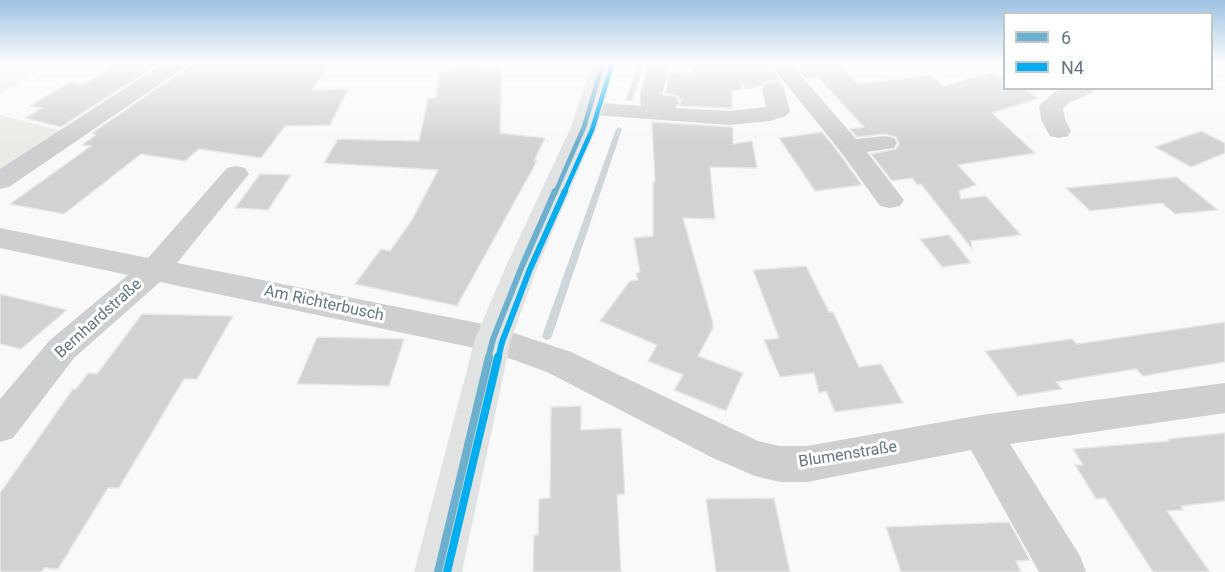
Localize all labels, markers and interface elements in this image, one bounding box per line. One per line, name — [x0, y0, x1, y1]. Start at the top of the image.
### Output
legend — [1003, 12, 1213, 90]
text: 6 — [1061, 27, 1071, 48]
text: N4 — [1061, 57, 1084, 78]
street label: Bernhardstraße — [52, 275, 146, 363]
street label: Am Richterbusch — [262, 282, 386, 326]
street label: Blumenstraße — [797, 438, 899, 472]

